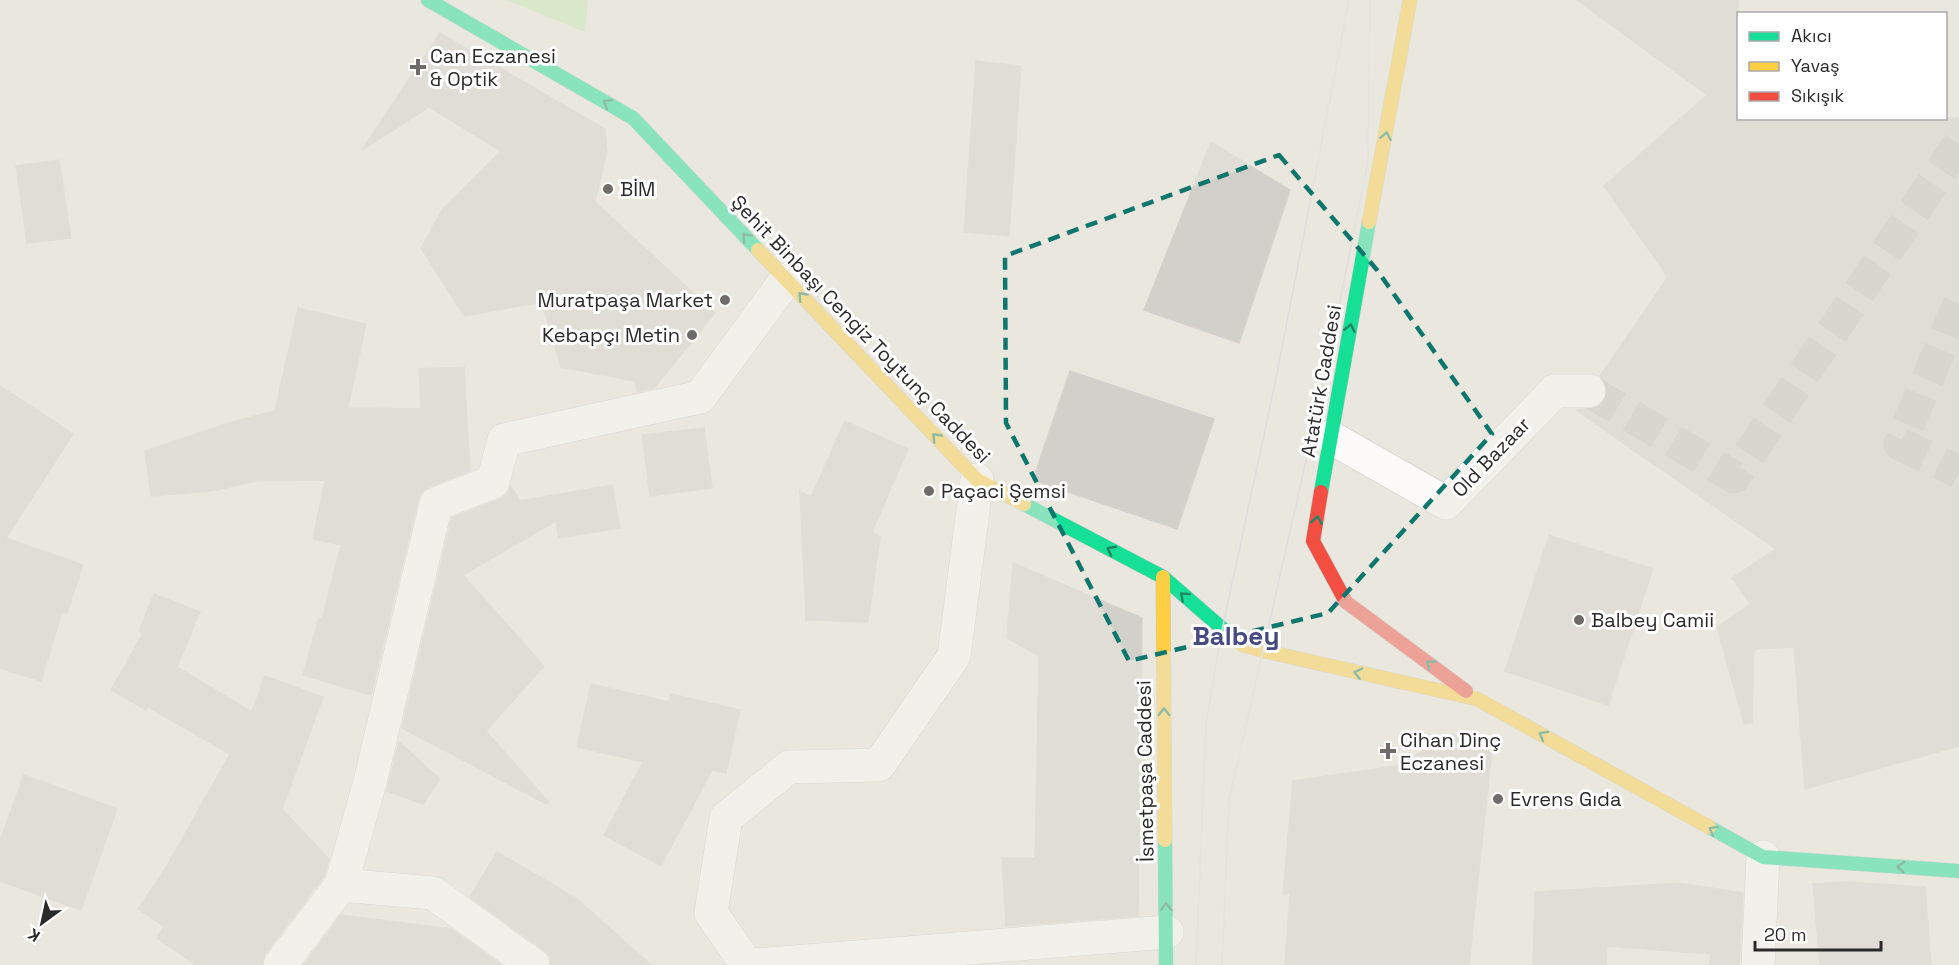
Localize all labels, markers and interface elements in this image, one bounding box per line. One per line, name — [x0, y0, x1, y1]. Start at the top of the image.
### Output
legend — [1737, 12, 1947, 120]
text: Akıcı — [1791, 24, 1832, 47]
place label: Can Eczanesi & Optik — [430, 43, 556, 92]
text: Yavaş — [1791, 54, 1840, 77]
marker: Can Eczanesi & Optik — [411, 60, 425, 74]
text: Sıkışık — [1791, 84, 1844, 107]
one-way arrow — [602, 99, 613, 110]
one-way arrow — [1379, 132, 1392, 142]
place label: BİM — [620, 176, 655, 202]
marker: BİM — [601, 182, 615, 196]
street label: Şehit Binbaşı Cengiz Toytunç Caddesi — [726, 189, 996, 469]
one-way arrow — [742, 234, 753, 244]
place label: Muratpaşa Market — [538, 287, 713, 313]
marker: Muratpaşa Market — [718, 293, 732, 307]
one-way arrow — [798, 293, 809, 303]
street label: Atatürk Caddesi — [1295, 303, 1347, 459]
place label: Kebapçı Metin — [542, 322, 680, 348]
one-way arrow — [1343, 323, 1356, 333]
marker: Kebapçı Metin — [685, 328, 699, 342]
street label: Old Bazaar — [1446, 411, 1536, 503]
one-way arrow — [933, 434, 944, 445]
place label: Paçaci Şemsi — [941, 478, 1066, 504]
marker: Paçaci Şemsi — [922, 484, 936, 498]
one-way arrow — [1310, 515, 1322, 525]
one-way arrow — [1106, 546, 1117, 557]
one-way arrow — [1180, 592, 1191, 603]
place label: Balbey Camii — [1591, 607, 1714, 633]
marker: Balbey Camii — [1572, 613, 1586, 627]
district label: Balbey — [1193, 619, 1279, 653]
one-way arrow — [1425, 661, 1436, 672]
one-way arrow — [1354, 667, 1364, 680]
street label: İsmetpaşa Caddesi — [1130, 680, 1160, 862]
one-way arrow — [1158, 707, 1170, 716]
place label: Cihan Dinç Eczanesi — [1400, 727, 1501, 776]
one-way arrow — [1538, 731, 1549, 743]
marker: Cihan Dinç Eczanesi — [1381, 744, 1395, 758]
place label: Evrens Gıda — [1510, 786, 1621, 812]
marker: Evrens Gıda — [1491, 792, 1505, 806]
one-way arrow — [1709, 826, 1719, 837]
one-way arrow — [1896, 861, 1905, 874]
north arrow — [12, 893, 72, 953]
one-way arrow — [1160, 902, 1173, 911]
scale bar — [1755, 914, 1881, 952]
text: 20 m — [1764, 923, 1807, 946]
text: K — [24, 924, 44, 947]

